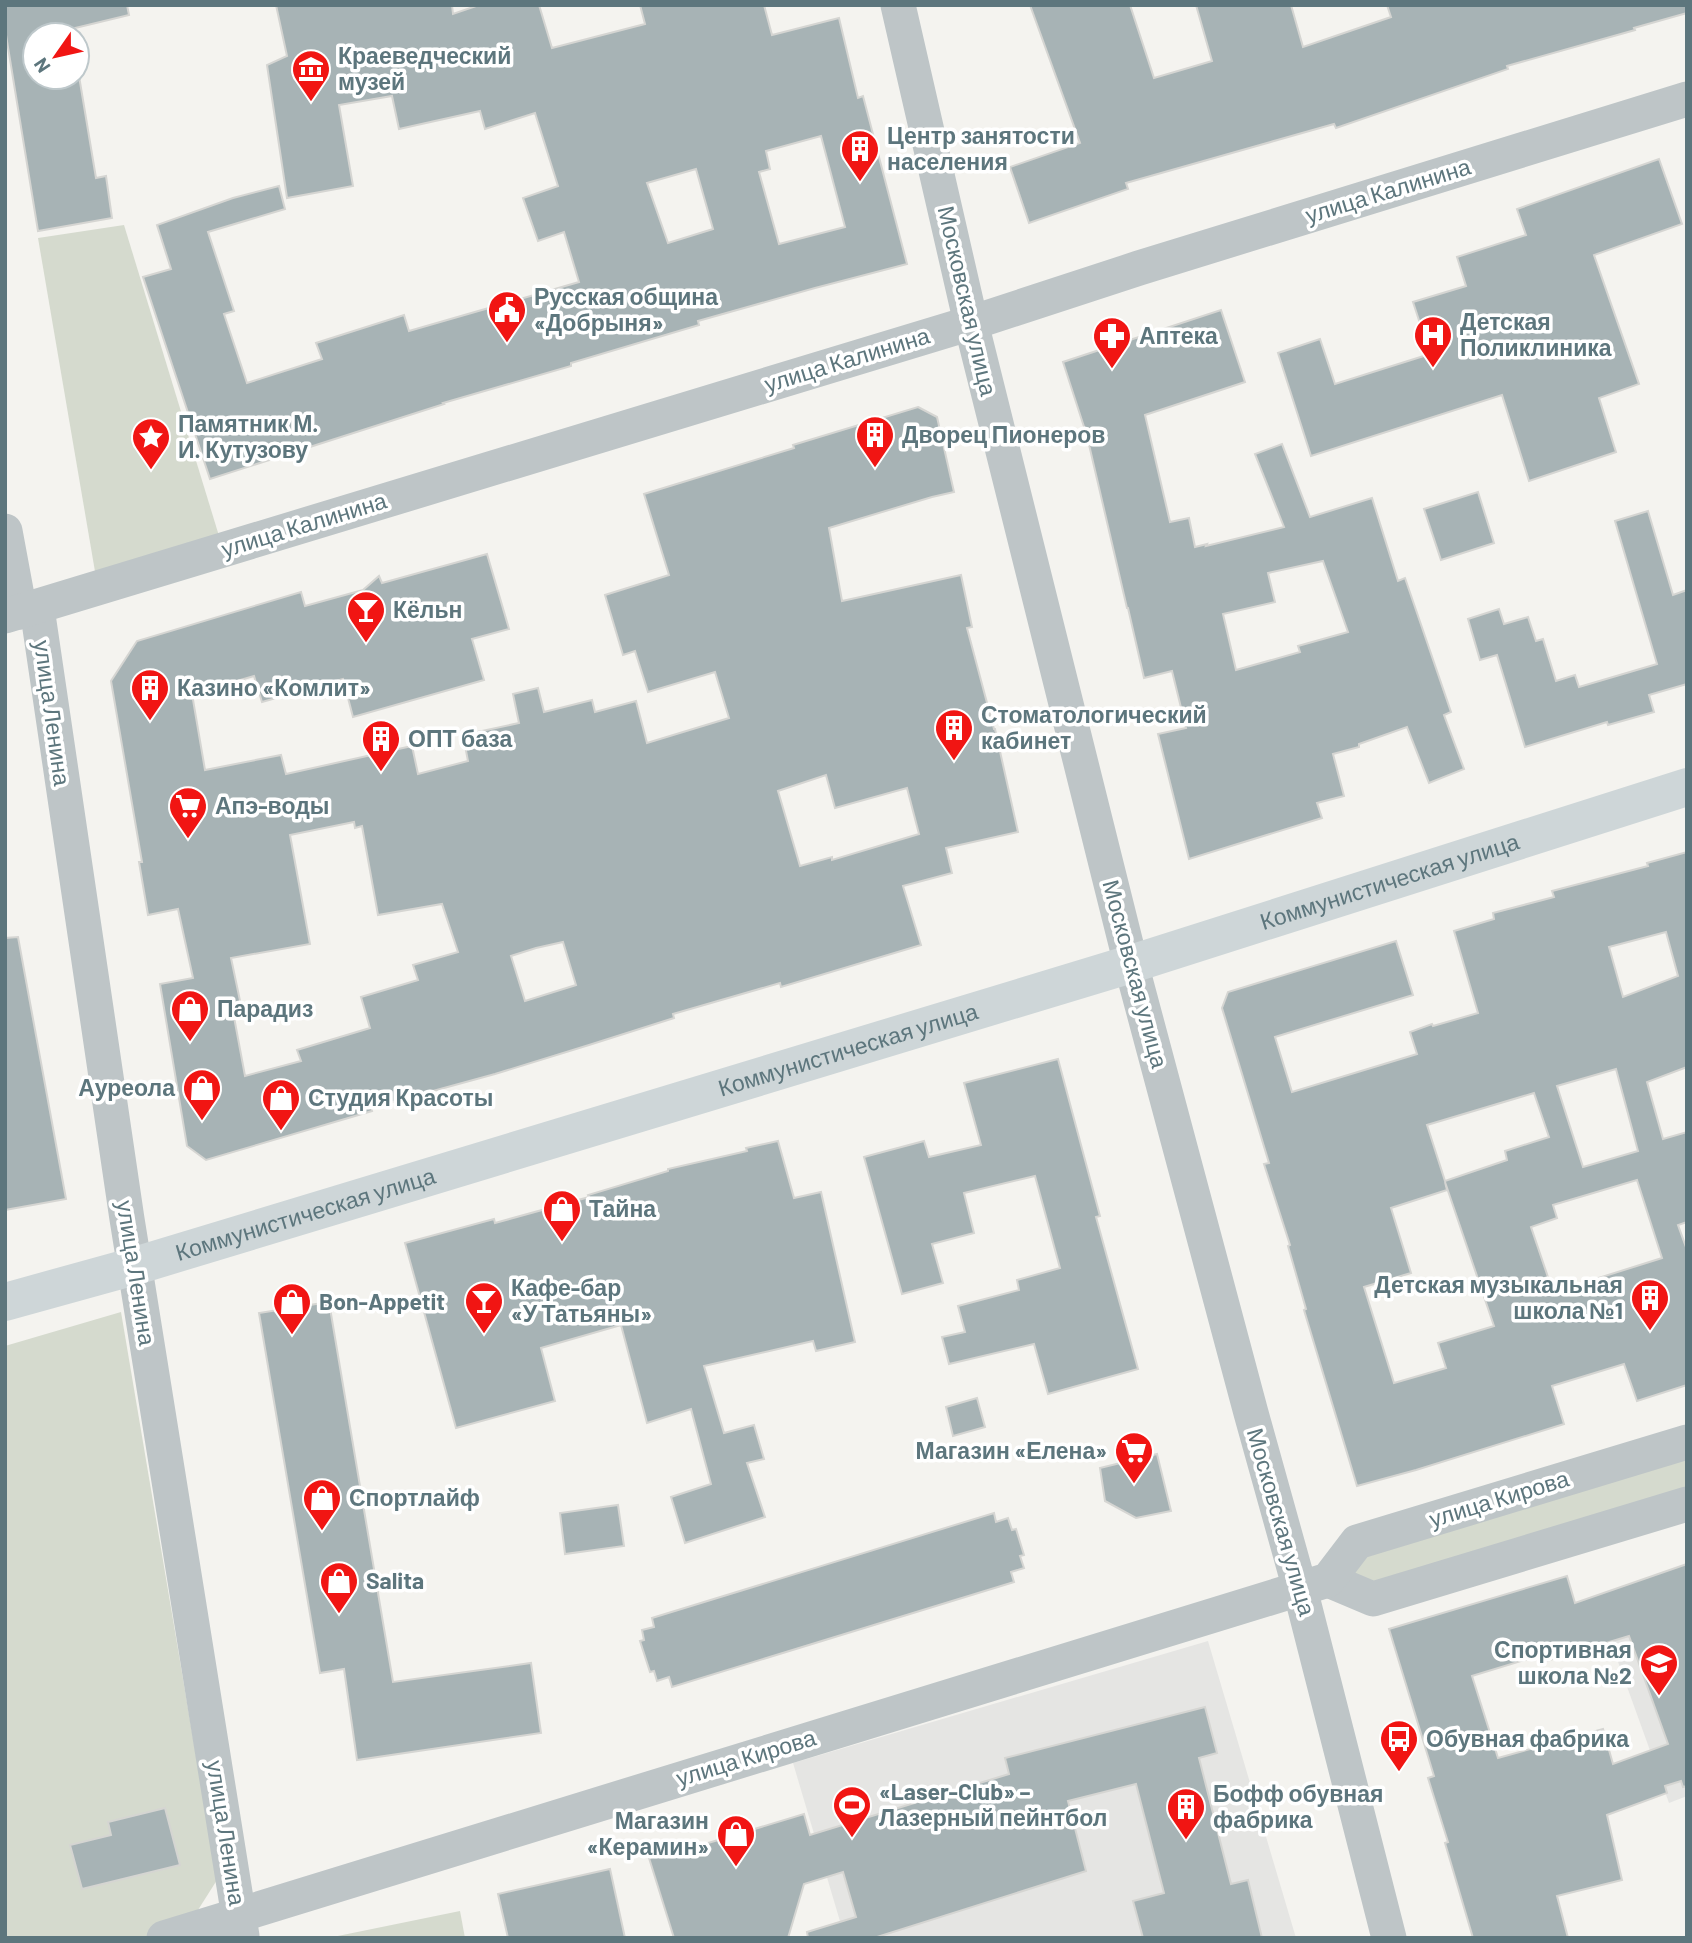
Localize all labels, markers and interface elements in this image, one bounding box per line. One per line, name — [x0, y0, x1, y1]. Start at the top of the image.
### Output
north arrow — [21, 21, 91, 91]
place label: Краеведческий музей — [338, 41, 511, 95]
museum icon: Краеведческий музей — [290, 48, 332, 103]
text: N — [28, 54, 55, 77]
place label: Центр занятости населения — [887, 121, 1075, 175]
building icon: Центр занятости населения — [839, 128, 881, 183]
street label: улица Калинина — [1302, 152, 1474, 228]
street label: Московская улица — [933, 203, 1003, 399]
place label: Русская община «Добрыня» — [534, 282, 718, 336]
public building icon: Русская община «Добрыня» — [486, 289, 528, 344]
place label: Детская Поликлиника — [1460, 307, 1612, 361]
hospital icon: Детская Поликлиника — [1412, 314, 1454, 369]
pharmacy icon: Аптека — [1091, 315, 1133, 370]
street label: улица Калинина — [761, 321, 933, 397]
place label: Аптека — [1139, 321, 1218, 349]
place label: Памятник М. И. Кутузову — [178, 409, 319, 463]
building icon: Дворец Пионеров — [854, 414, 896, 469]
place icon: Памятник М. И. Кутузову — [130, 416, 172, 471]
place label: Дворец Пионеров — [902, 420, 1106, 448]
street label: улица Калинина — [218, 486, 390, 562]
bar icon: Кёльн — [345, 589, 387, 644]
place label: Кёльн — [393, 595, 462, 623]
street label: улица Ленина — [29, 638, 77, 788]
building icon: Казино «Комлит» — [129, 667, 171, 722]
place label: Казино «Комлит» — [177, 673, 371, 701]
place label: Стоматологический кабинет — [981, 700, 1207, 754]
building icon: Стоматологический кабинет — [933, 707, 975, 762]
building icon: ОПТ база — [360, 718, 402, 773]
place label: ОПТ база — [408, 724, 512, 752]
supermarket icon: Апэ-воды — [167, 785, 209, 840]
place label: Апэ-воды — [215, 791, 329, 819]
street label: Коммунистическая улица — [1256, 826, 1522, 935]
street label: Московская улица — [1097, 876, 1175, 1071]
shop icon: Парадиз — [169, 988, 211, 1043]
place label: Парадиз — [217, 994, 313, 1022]
street label: Коммунистическая улица — [714, 996, 981, 1101]
shop icon: Ауреола — [181, 1067, 223, 1122]
place label: Ауреола — [78, 1073, 175, 1101]
shop icon: Студия Красоты — [260, 1077, 302, 1132]
place label: Студия Красоты — [308, 1083, 493, 1111]
street label: Коммунистическая улица — [172, 1161, 439, 1266]
shop icon: Тайна — [541, 1188, 583, 1243]
place label: Тайна — [589, 1194, 656, 1222]
street label: улица Ленина — [112, 1198, 162, 1348]
place label: Детская музыкальная школа №1 — [1374, 1270, 1623, 1324]
place label: Кафе-бар «У Татьяны» — [511, 1273, 652, 1327]
building icon: Детская музыкальная школа №1 — [1629, 1277, 1671, 1332]
bar icon: Кафе-бар «У Татьяны» — [463, 1280, 505, 1335]
shop icon: Bon-Appetit — [271, 1281, 313, 1336]
place label: Bon-Appetit — [319, 1287, 445, 1315]
street label: Московская улица — [1242, 1425, 1322, 1619]
supermarket icon: Магазин «Елена» — [1113, 1430, 1155, 1485]
place label: Магазин «Елена» — [916, 1436, 1107, 1464]
street label: улица Кирова — [1426, 1463, 1572, 1533]
shop icon: Спортлайф — [301, 1477, 343, 1532]
place label: Спортлайф — [349, 1483, 480, 1511]
shop icon: Salita — [318, 1560, 360, 1615]
place label: Salita — [366, 1566, 424, 1594]
place label: Спортивная школа №2 — [1494, 1635, 1632, 1689]
school or university icon: Спортивная школа №2 — [1638, 1642, 1680, 1697]
bus stop icon: Обувная фабрика — [1378, 1718, 1420, 1773]
street label: улица Кирова — [673, 1722, 819, 1792]
place label: Обувная фабрика — [1426, 1724, 1629, 1752]
street label: улица Ленина — [202, 1758, 252, 1908]
place label: «Laser-Club» – Лазерный пейнтбол — [879, 1777, 1107, 1831]
place label: Бофф обувная фабрика — [1213, 1779, 1383, 1833]
sports icon: «Laser-Club» – Лазерный пейнтбол — [831, 1784, 873, 1839]
building icon: Бофф обувная фабрика — [1165, 1786, 1207, 1841]
place label: Магазин «Керамин» — [587, 1806, 709, 1860]
shop icon: Магазин «Керамин» — [715, 1813, 757, 1868]

